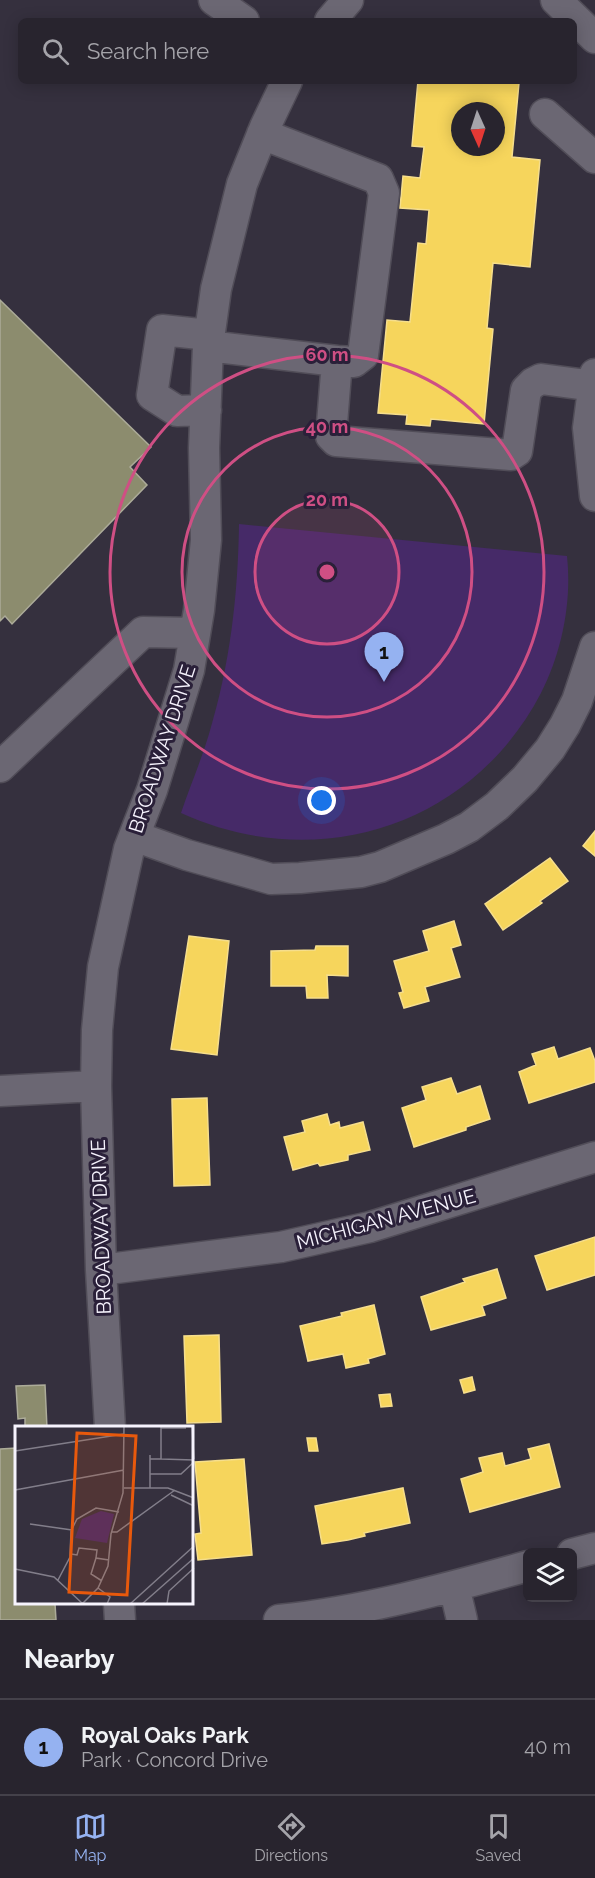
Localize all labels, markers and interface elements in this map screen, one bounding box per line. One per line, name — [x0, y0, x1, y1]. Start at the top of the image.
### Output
search box — [18, 18, 577, 84]
icon: search — [39, 35, 72, 68]
text: Search here — [87, 38, 209, 64]
north arrow — [451, 102, 505, 156]
text: 60 m — [305, 344, 349, 365]
text: 40 m — [306, 416, 348, 437]
text: 20 m — [306, 489, 348, 510]
centre of rings — [317, 562, 337, 582]
pin: 1 — [364, 632, 404, 682]
street label: BROADWAY DRIVE — [123, 662, 201, 836]
your location — [307, 786, 336, 815]
street label: BROADWAY DRIVE — [86, 1139, 116, 1315]
street label: MICHIGAN AVENUE — [294, 1184, 478, 1254]
inset map — [15, 1426, 194, 1605]
map controls — [523, 1548, 577, 1602]
button: layers — [523, 1548, 577, 1602]
text: Nearby — [24, 1644, 114, 1674]
text: Royal Oaks Park — [81, 1722, 249, 1748]
text: 1 — [39, 1735, 48, 1759]
text: 40 m — [524, 1735, 571, 1759]
text: Park · Concord Drive — [81, 1748, 268, 1772]
tab: Map — [74, 1810, 107, 1865]
tab: Directions — [254, 1810, 328, 1865]
tab: Saved — [475, 1810, 521, 1865]

